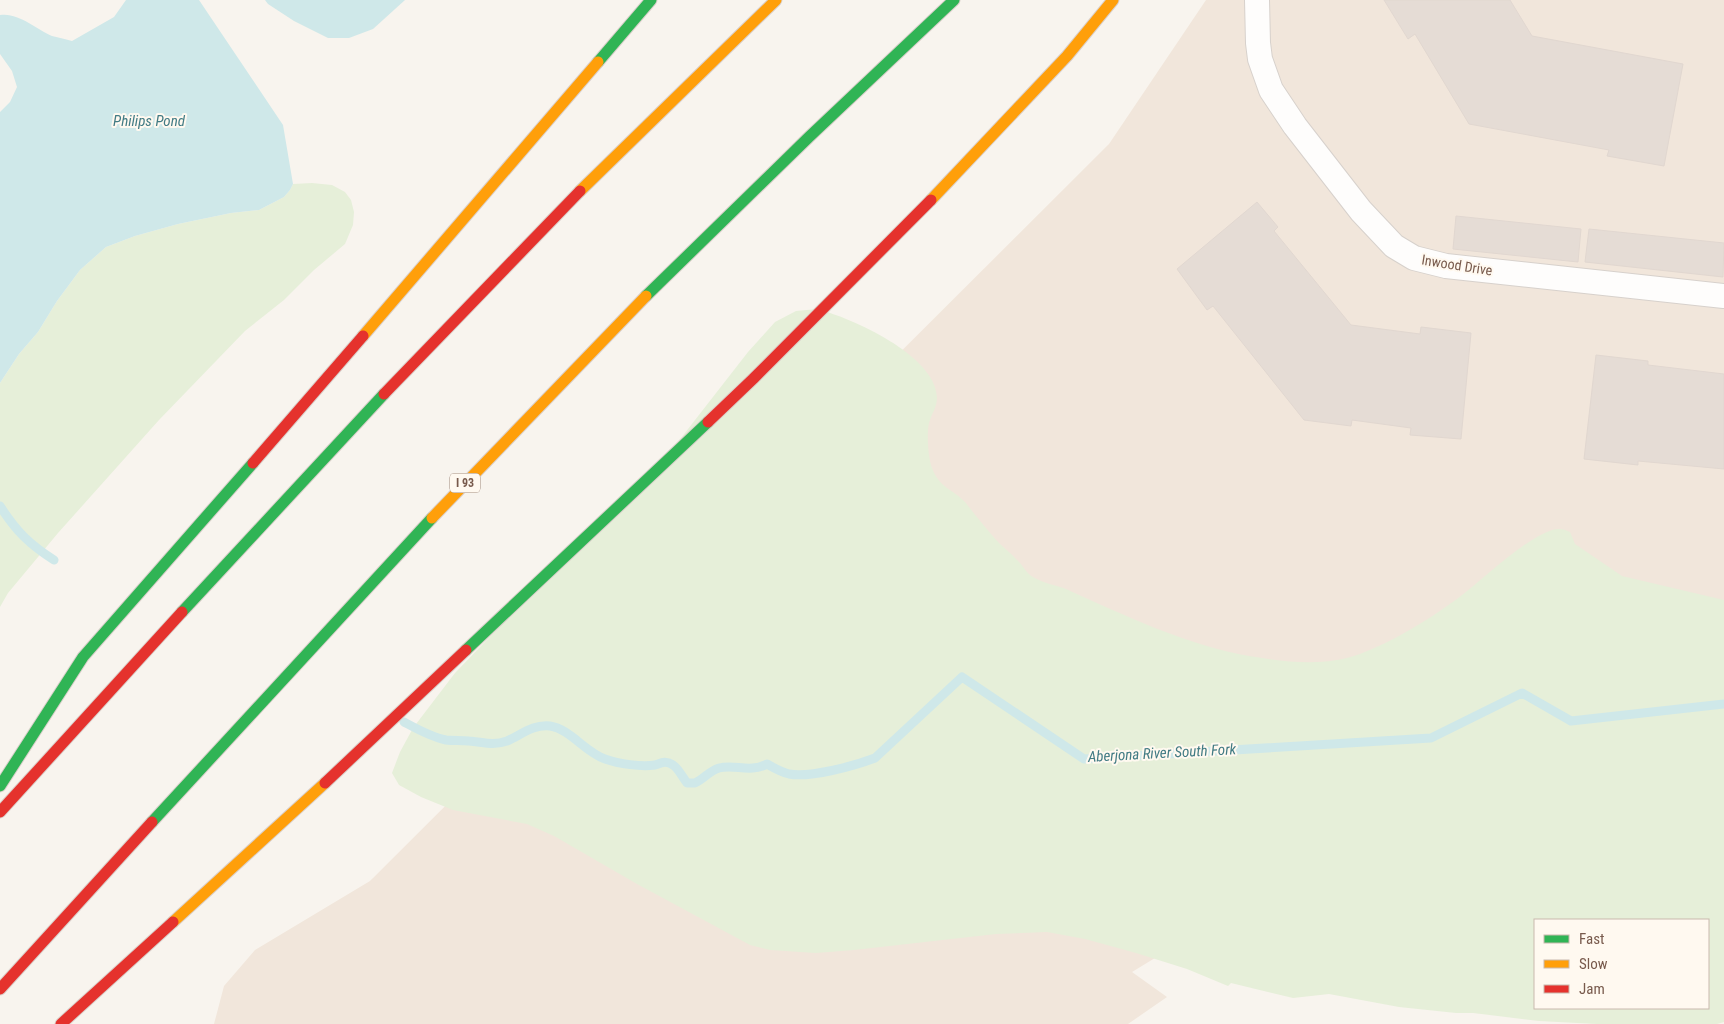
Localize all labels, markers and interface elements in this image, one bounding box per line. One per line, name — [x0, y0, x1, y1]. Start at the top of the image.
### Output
water label: Philips Pond — [113, 112, 186, 130]
street label: Inwood Drive — [1420, 252, 1494, 279]
road number: I 93 — [450, 473, 480, 492]
water label: Aberjona River South Fork — [1086, 740, 1237, 766]
legend — [1534, 919, 1709, 1009]
text: Fast — [1579, 930, 1604, 948]
text: Slow — [1579, 955, 1608, 973]
text: Jam — [1579, 980, 1605, 998]

